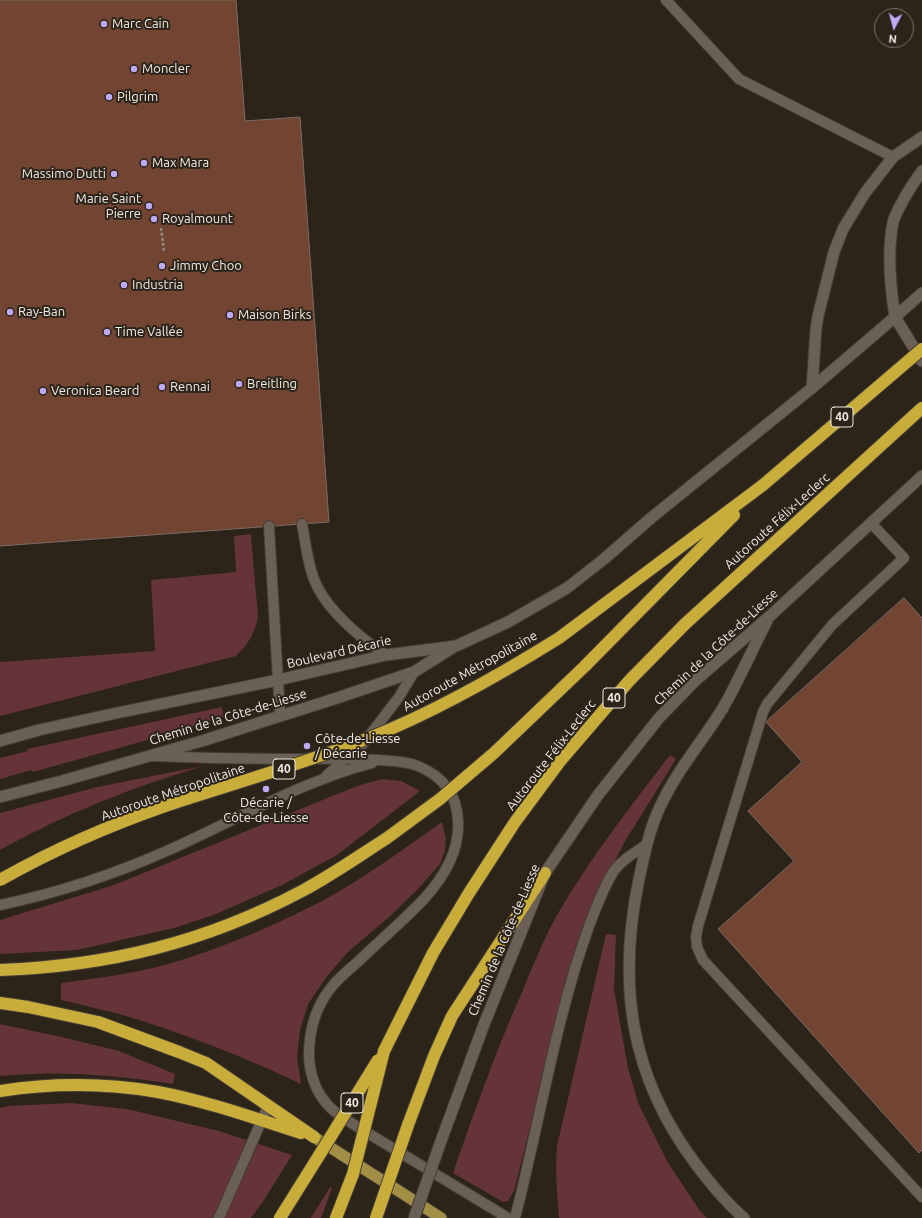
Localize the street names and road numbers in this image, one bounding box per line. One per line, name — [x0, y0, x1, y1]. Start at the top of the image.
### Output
road number: 40 — [831, 407, 853, 427]
street label: Autoroute Félix-Leclerc — [721, 470, 833, 572]
street label: Chemin de la Côte-de-Liesse — [651, 585, 781, 709]
street label: Autoroute Métropolitaine — [400, 628, 540, 714]
street label: Boulevard Décarie — [285, 632, 393, 672]
street label: Chemin de la Côte-de-Liesse — [147, 686, 309, 748]
road number: 40 — [603, 688, 625, 708]
street label: Autoroute Félix-Leclerc — [503, 697, 599, 813]
road number: 40 — [273, 759, 295, 779]
street label: Autoroute Métropolitaine — [99, 760, 247, 824]
street label: Chemin de la Côte-de-Liesse — [465, 862, 543, 1018]
road number: 40 — [341, 1093, 363, 1113]

